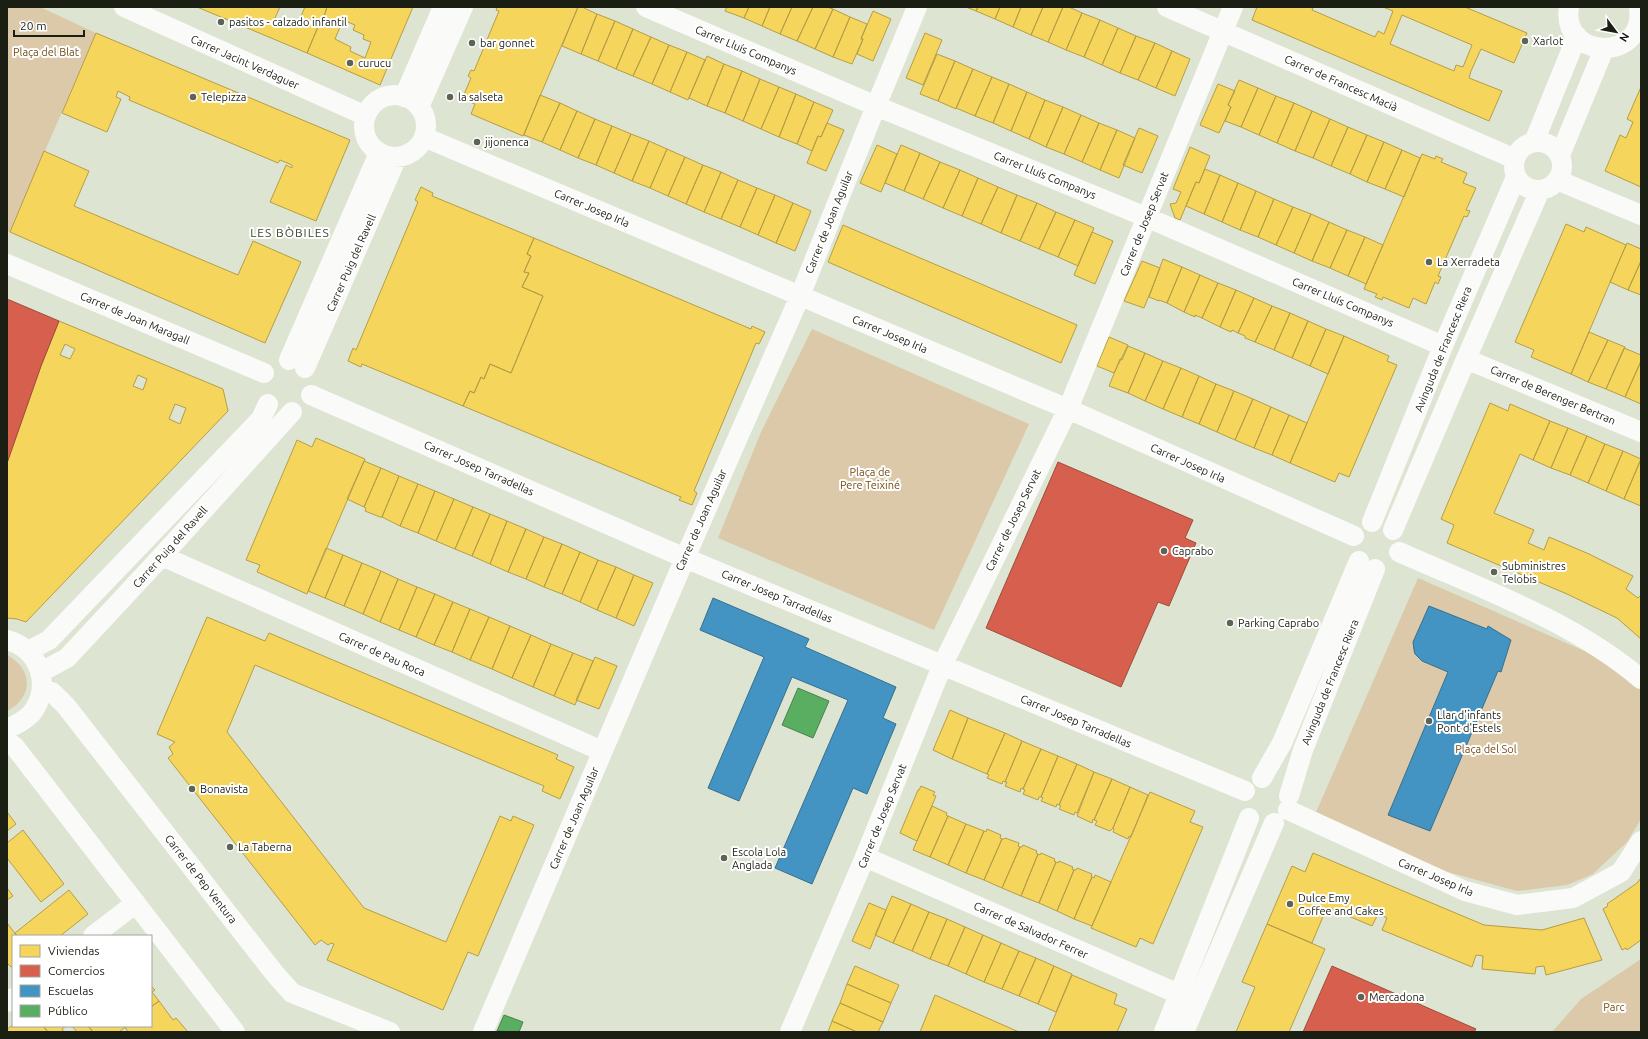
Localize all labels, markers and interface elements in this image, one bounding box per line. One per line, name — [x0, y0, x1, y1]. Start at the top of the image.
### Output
scale bar — [14, 12, 84, 38]
north arrow — [1596, 12, 1636, 52]
place label: pasitos - calzado infantil — [229, 16, 347, 28]
marker: pasitos - calzado infantil — [216, 17, 226, 27]
text: 20 m — [20, 19, 47, 32]
street label: Carrer Lluís Companys — [693, 23, 799, 77]
text: N — [1617, 31, 1632, 44]
street label: Carrer Jacint Verdaguer — [189, 33, 302, 92]
place label: Xarlot — [1533, 35, 1564, 47]
marker: Xarlot — [1520, 36, 1530, 46]
place label: bar gonnet — [480, 37, 535, 49]
marker: bar gonnet — [467, 38, 477, 48]
park label: Plaça del Blat — [13, 46, 80, 58]
street label: Carrer de Francesc Macià — [1283, 53, 1399, 113]
place label: curucu — [358, 57, 391, 69]
marker: curucu — [345, 58, 355, 68]
place label: Telepizza — [201, 91, 246, 103]
place label: la salseta — [458, 91, 503, 103]
marker: Telepizza — [188, 92, 198, 102]
marker: la salseta — [445, 92, 455, 102]
place label: jijonenca — [484, 136, 529, 148]
marker: jijonenca — [472, 137, 482, 147]
street label: Carrer Lluís Companys — [992, 149, 1098, 201]
street label: Carrer de Joan Aguilar — [803, 168, 855, 275]
street label: Carrer de Josep Servat — [1118, 169, 1171, 278]
street label: Carrer Josep Irla — [553, 187, 631, 229]
street label: Carrer Puig del Ravell — [324, 212, 378, 314]
district label: LES BÒBILES — [250, 226, 330, 239]
place label: La Xerradeta — [1437, 256, 1500, 268]
marker: La Xerradeta — [1424, 257, 1434, 267]
street label: Carrer Lluís Companys — [1290, 275, 1396, 329]
street label: Avinguda de Francesc Riera — [1412, 285, 1474, 413]
street label: Carrer de Joan Maragall — [79, 290, 192, 347]
street label: Carrer Josep Irla — [851, 313, 929, 355]
street label: Carrer de Berenger Bertran — [1489, 363, 1617, 427]
street label: Carrer Josep Tarradellas — [422, 438, 536, 498]
street label: Carrer Josep Irla — [1149, 441, 1227, 485]
park label: Plaça de Pere Teixiné — [840, 466, 900, 491]
street label: Carrer de Joan Aguilar — [673, 467, 729, 573]
street label: Carrer de Josep Servat — [983, 467, 1043, 573]
street label: Carrer Puig del Ravell — [130, 504, 210, 590]
place label: Caprabo — [1172, 545, 1214, 557]
marker: Caprabo — [1159, 546, 1169, 556]
place label: Subministres Telobis — [1502, 560, 1566, 585]
street label: Carrer Josep Tarradellas — [720, 567, 834, 625]
marker: Subministres Telobis — [1489, 567, 1499, 577]
place label: Parking Caprabo — [1238, 617, 1319, 629]
marker: Parking Caprabo — [1225, 618, 1235, 628]
street label: Avinguda de Francesc Riera — [1299, 618, 1361, 746]
street label: Carrer de Pau Roca — [337, 630, 427, 678]
street label: Carrer Josep Tarradellas — [1019, 692, 1133, 750]
place label: Llar d'infants Pont d'Estels — [1437, 709, 1501, 734]
marker: Llar d'infants Pont d'Estels — [1424, 716, 1434, 726]
park label: Plaça del Sol — [1455, 743, 1517, 755]
street label: Carrer de Josep Servat — [856, 761, 909, 870]
street label: Carrer de Joan Aguilar — [547, 764, 601, 871]
place label: Bonavista — [200, 783, 248, 795]
marker: Bonavista — [187, 784, 197, 794]
street label: Carrer de Pep Ventura — [163, 832, 239, 926]
place label: La Taberna — [238, 841, 292, 853]
marker: La Taberna — [225, 842, 235, 852]
place label: Escola Lola Anglada — [732, 846, 786, 871]
marker: Escola Lola Anglada — [719, 853, 729, 863]
street label: Carrer Josep Irla — [1397, 856, 1475, 898]
place label: Dulce Emy Coffee and Cakes — [1298, 892, 1384, 917]
street label: Carrer de Salvador Ferrer — [972, 899, 1091, 961]
marker: Dulce Emy Coffee and Cakes — [1285, 899, 1295, 909]
legend — [12, 935, 152, 1027]
text: Viviendas — [48, 944, 100, 957]
text: Comercios — [48, 964, 105, 977]
text: Escuelas — [48, 984, 94, 997]
place label: Mercadona — [1369, 991, 1424, 1003]
marker: Mercadona — [1356, 992, 1366, 1002]
park label: Parc — [1603, 1001, 1625, 1013]
text: Público — [48, 1004, 88, 1017]

